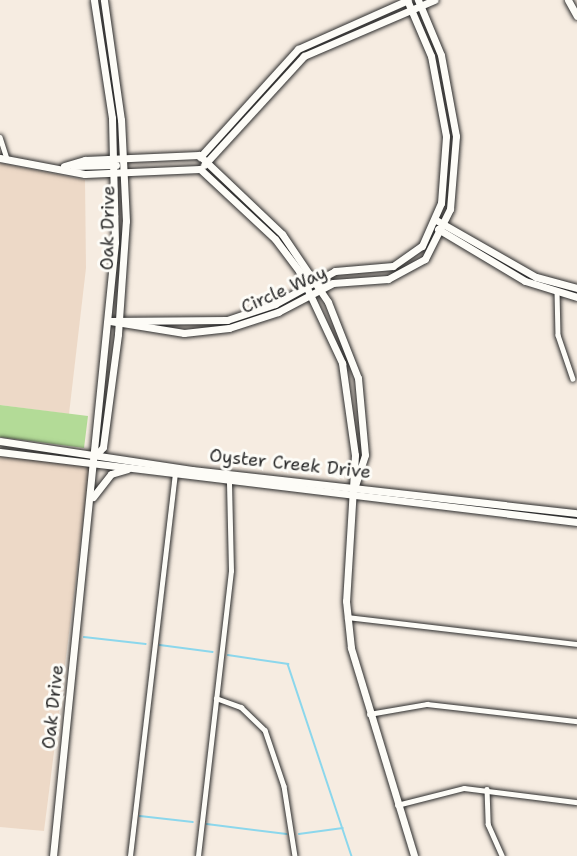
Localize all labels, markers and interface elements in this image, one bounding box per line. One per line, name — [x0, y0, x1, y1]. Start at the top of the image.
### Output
street label: Oak Drive — [96, 185, 120, 271]
street label: Circle Way — [238, 262, 330, 318]
street label: Oyster Creek Drive — [208, 445, 372, 483]
street label: Oak Drive — [38, 664, 68, 750]

